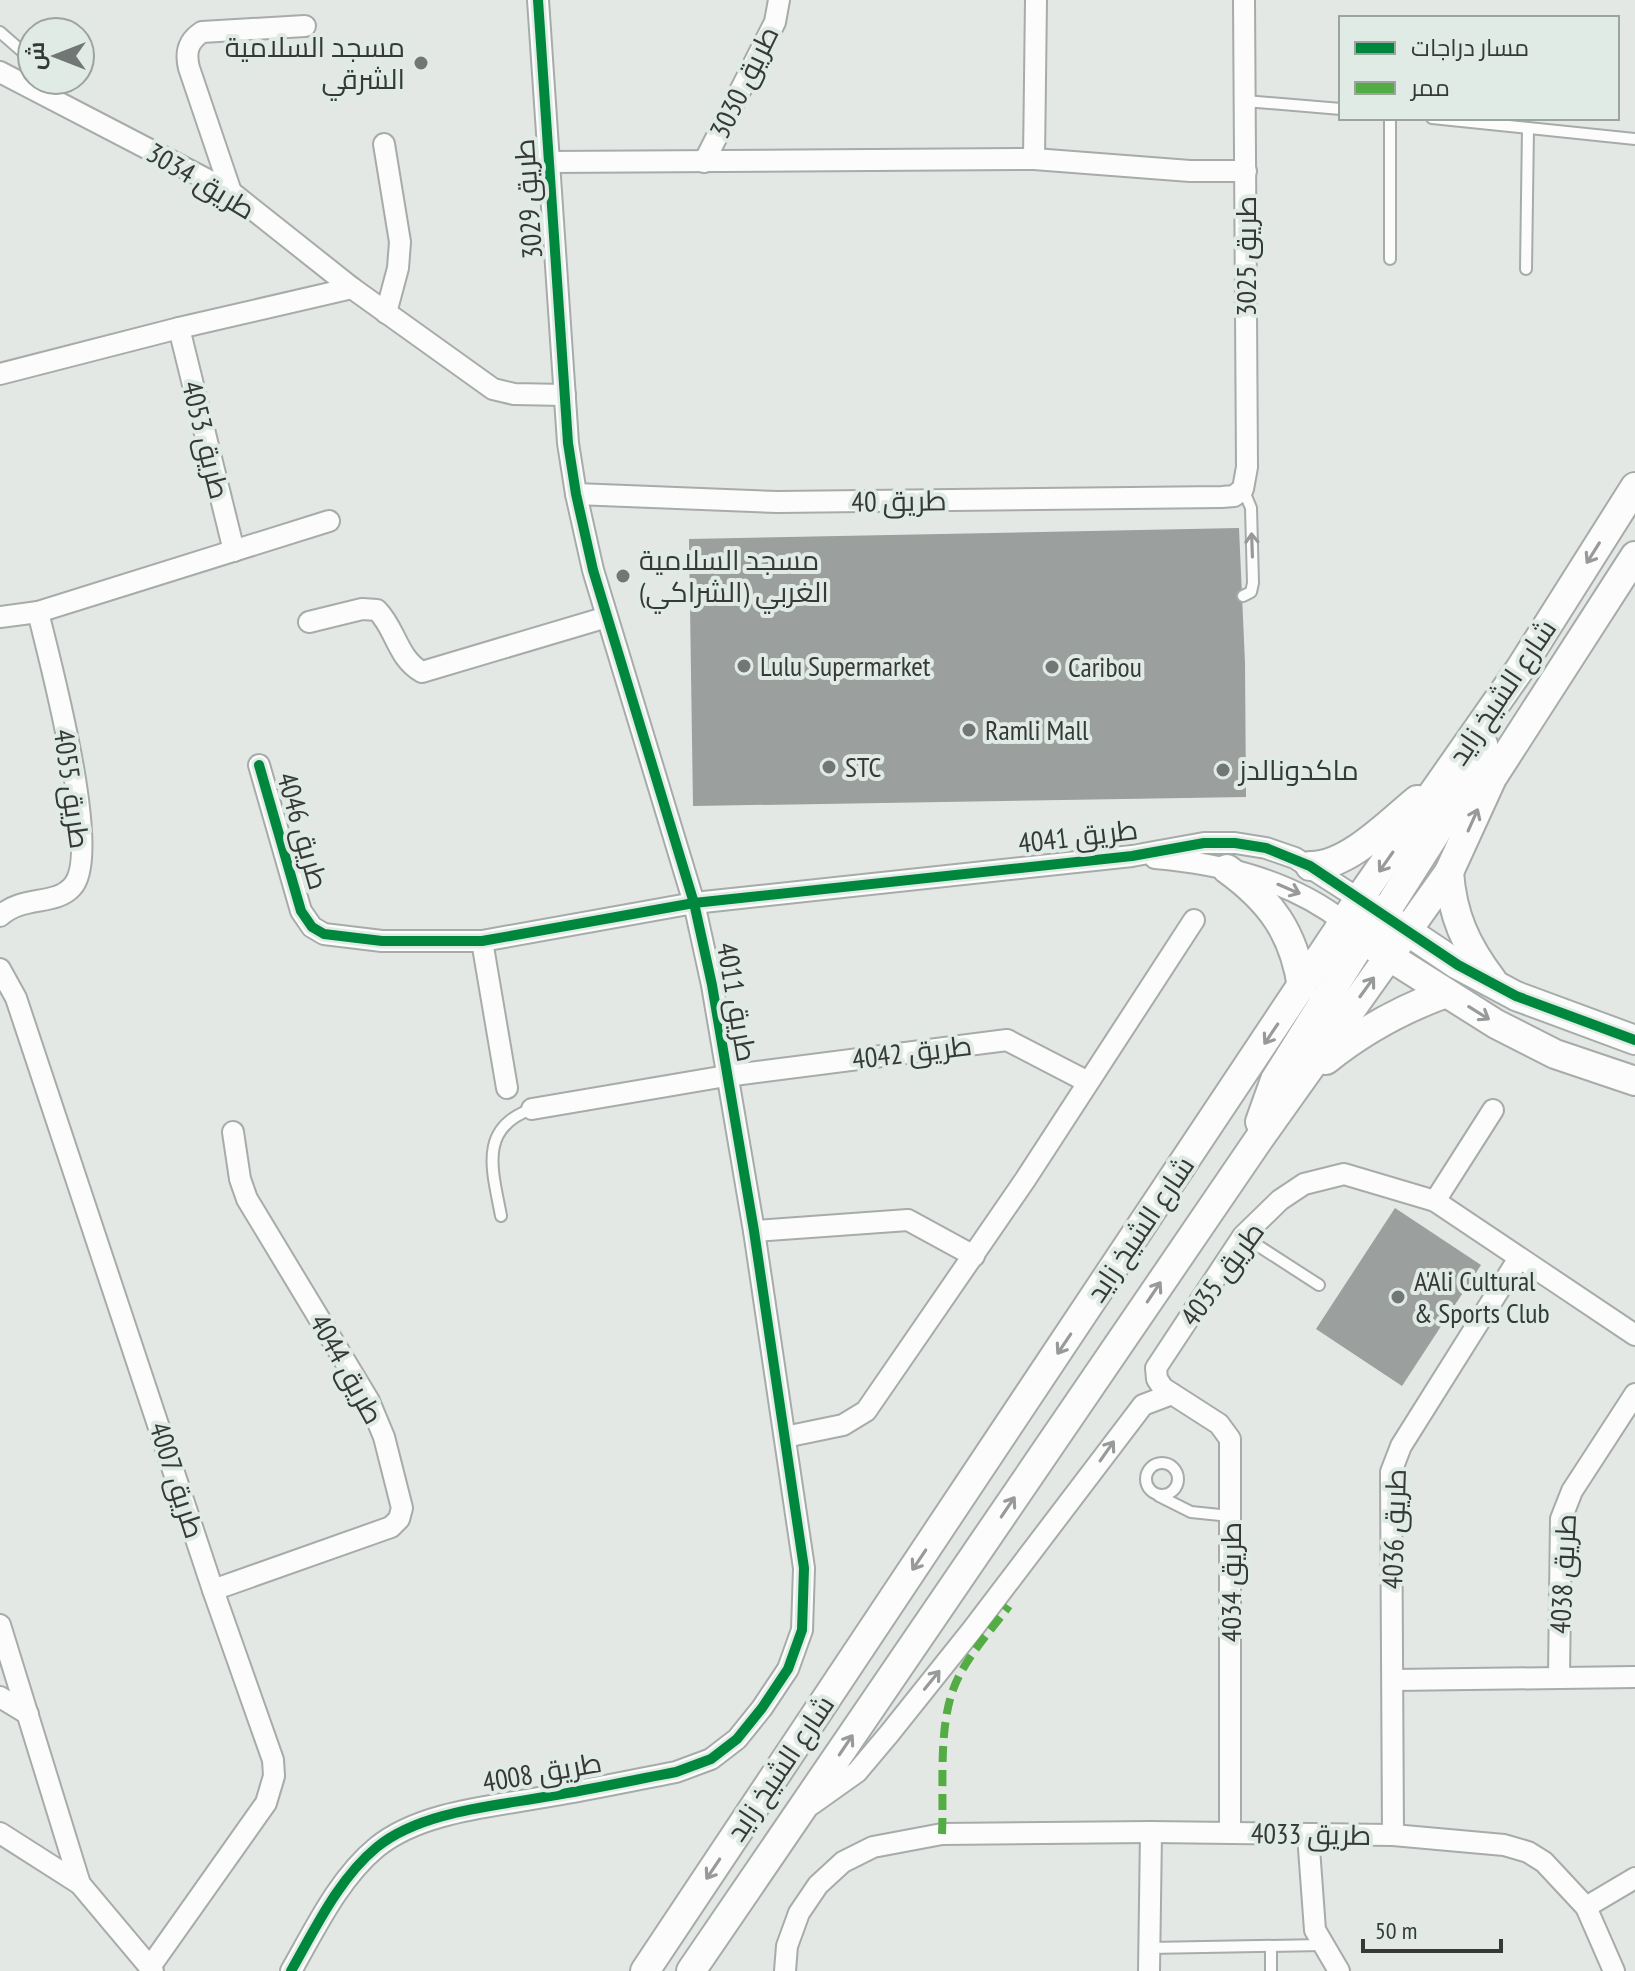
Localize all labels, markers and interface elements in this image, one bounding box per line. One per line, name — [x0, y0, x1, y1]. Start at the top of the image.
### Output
north arrow — [16, 16, 96, 96]
legend — [1339, 16, 1619, 120]
street label: طريق 3030 — [701, 20, 787, 144]
place label: مسجد السلامية الشرقي — [225, 28, 405, 101]
text: مسار دراجات — [1411, 32, 1529, 63]
text: ش — [22, 42, 50, 70]
marker: مسجد السلامية الشرقي — [412, 54, 430, 72]
text: ممر — [1409, 72, 1450, 103]
street label: طريق 3034 — [140, 134, 262, 227]
street label: طريق 3029 — [505, 138, 550, 260]
street label: طريق 3025 — [1227, 196, 1264, 316]
street label: طريق 4053 — [174, 377, 239, 503]
street label: طريق 40 — [851, 481, 947, 520]
one-way arrow — [1244, 532, 1259, 559]
place label: مسجد السلامية الغربي (الشراكي) — [639, 541, 829, 614]
one-way arrow — [1585, 541, 1601, 564]
marker: مسجد السلامية الغربي (الشراكي) — [614, 567, 632, 585]
street label: شارع الشيخ زايد — [1439, 611, 1565, 773]
place label: Lulu Supermarket — [760, 647, 931, 684]
place label: Caribou — [1068, 648, 1142, 685]
marker: Lulu Supermarket — [735, 657, 753, 675]
marker: Caribou — [1043, 658, 1061, 676]
place label: Ramli Mall — [985, 711, 1089, 748]
marker: Ramli Mall — [960, 721, 978, 739]
street label: طريق 4055 — [46, 727, 99, 851]
place label: STC — [845, 748, 881, 785]
place label: ماكدونالدز — [1237, 751, 1359, 788]
marker: STC — [820, 758, 838, 776]
marker: ماكدونالدز — [1214, 761, 1232, 779]
street label: طريق 4046 — [269, 768, 338, 894]
one-way arrow — [1466, 808, 1481, 832]
street label: طريق 4041 — [1016, 810, 1140, 861]
one-way arrow — [1378, 850, 1394, 872]
one-way arrow — [1276, 883, 1301, 898]
street label: طريق 4011 — [709, 939, 766, 1064]
one-way arrow — [1359, 976, 1376, 998]
one-way arrow — [1467, 1006, 1490, 1022]
one-way arrow — [1263, 1023, 1279, 1045]
street label: طريق 4042 — [850, 1026, 974, 1077]
street label: شارع الشيخ زايد — [1077, 1148, 1203, 1310]
street label: طريق 4035 — [1171, 1214, 1272, 1333]
place label: A'Ali Cultural & Sports Club — [1414, 1262, 1550, 1331]
one-way arrow — [1146, 1281, 1163, 1303]
marker: A'Ali Cultural & Sports Club — [1389, 1288, 1407, 1306]
street label: طريق 4044 — [302, 1307, 393, 1430]
one-way arrow — [1056, 1332, 1072, 1354]
street label: طريق 4007 — [141, 1417, 214, 1543]
one-way arrow — [1099, 1440, 1115, 1462]
street label: طريق 4036 — [1373, 1468, 1414, 1590]
one-way arrow — [1000, 1496, 1016, 1518]
street label: طريق 4038 — [1541, 1513, 1584, 1635]
street label: طريق 4034 — [1212, 1522, 1249, 1642]
one-way arrow — [911, 1548, 927, 1571]
one-way arrow — [924, 1670, 941, 1691]
street label: شارع الشيخ زايد — [717, 1687, 843, 1849]
one-way arrow — [838, 1734, 854, 1756]
street label: طريق 4008 — [479, 1743, 604, 1800]
street label: طريق 4033 — [1251, 1814, 1371, 1853]
one-way arrow — [705, 1857, 721, 1880]
scale bar — [1363, 1903, 1501, 1953]
text: 50 m — [1375, 1915, 1417, 1946]

